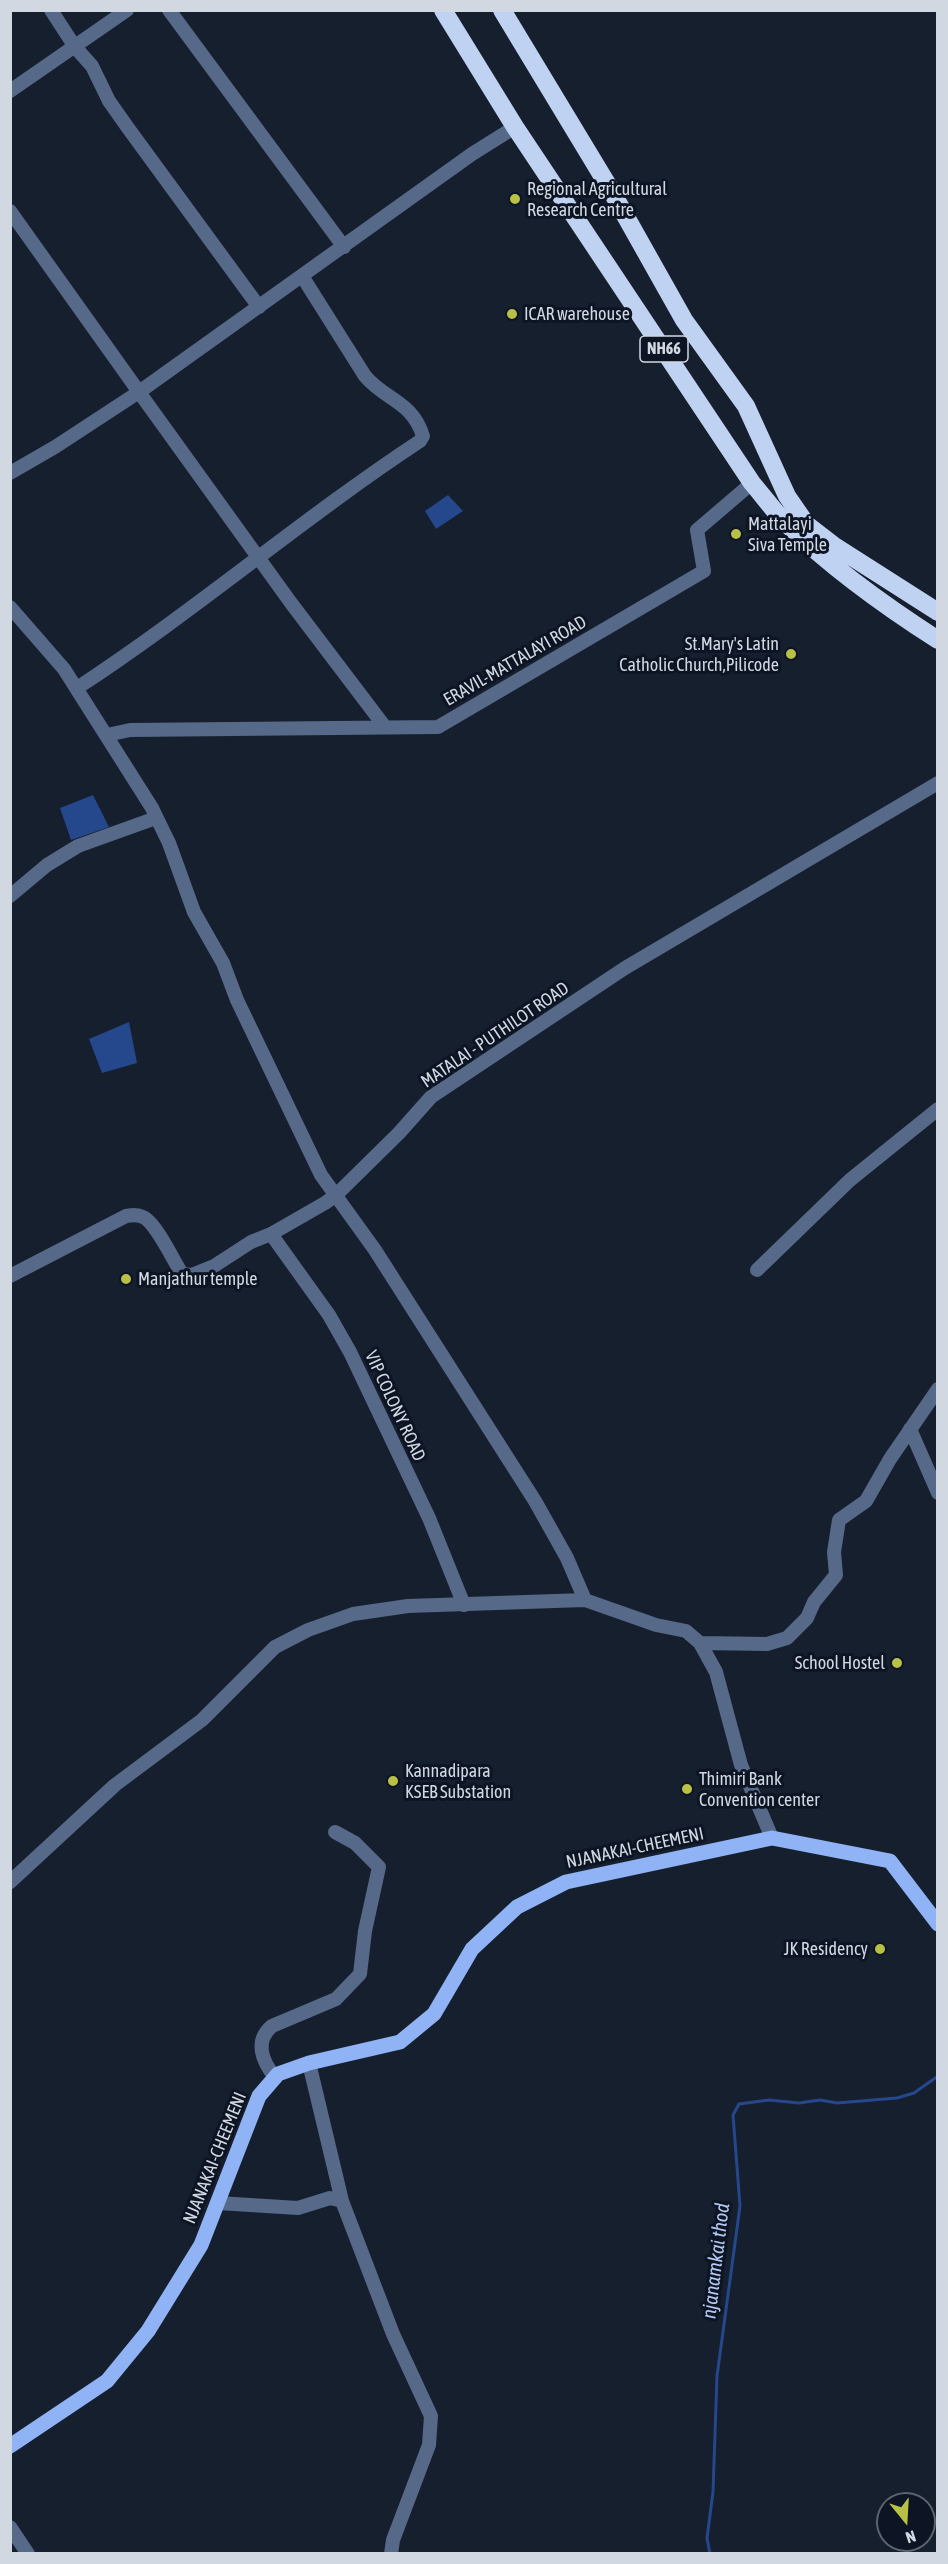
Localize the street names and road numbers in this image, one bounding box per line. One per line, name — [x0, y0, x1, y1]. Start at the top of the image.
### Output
road number: NH66 — [640, 336, 688, 362]
street label: ERAVIL-MATTALAYI ROAD — [440, 611, 590, 711]
street label: MATALAI - PUTHILOT ROAD — [417, 977, 573, 1093]
street label: VIP COLONY ROAD — [360, 1347, 430, 1465]
street label: NJANAKAI-CHEEMENI — [564, 1823, 706, 1873]
street label: NJANAKAI-CHEEMENI — [179, 2089, 251, 2227]

